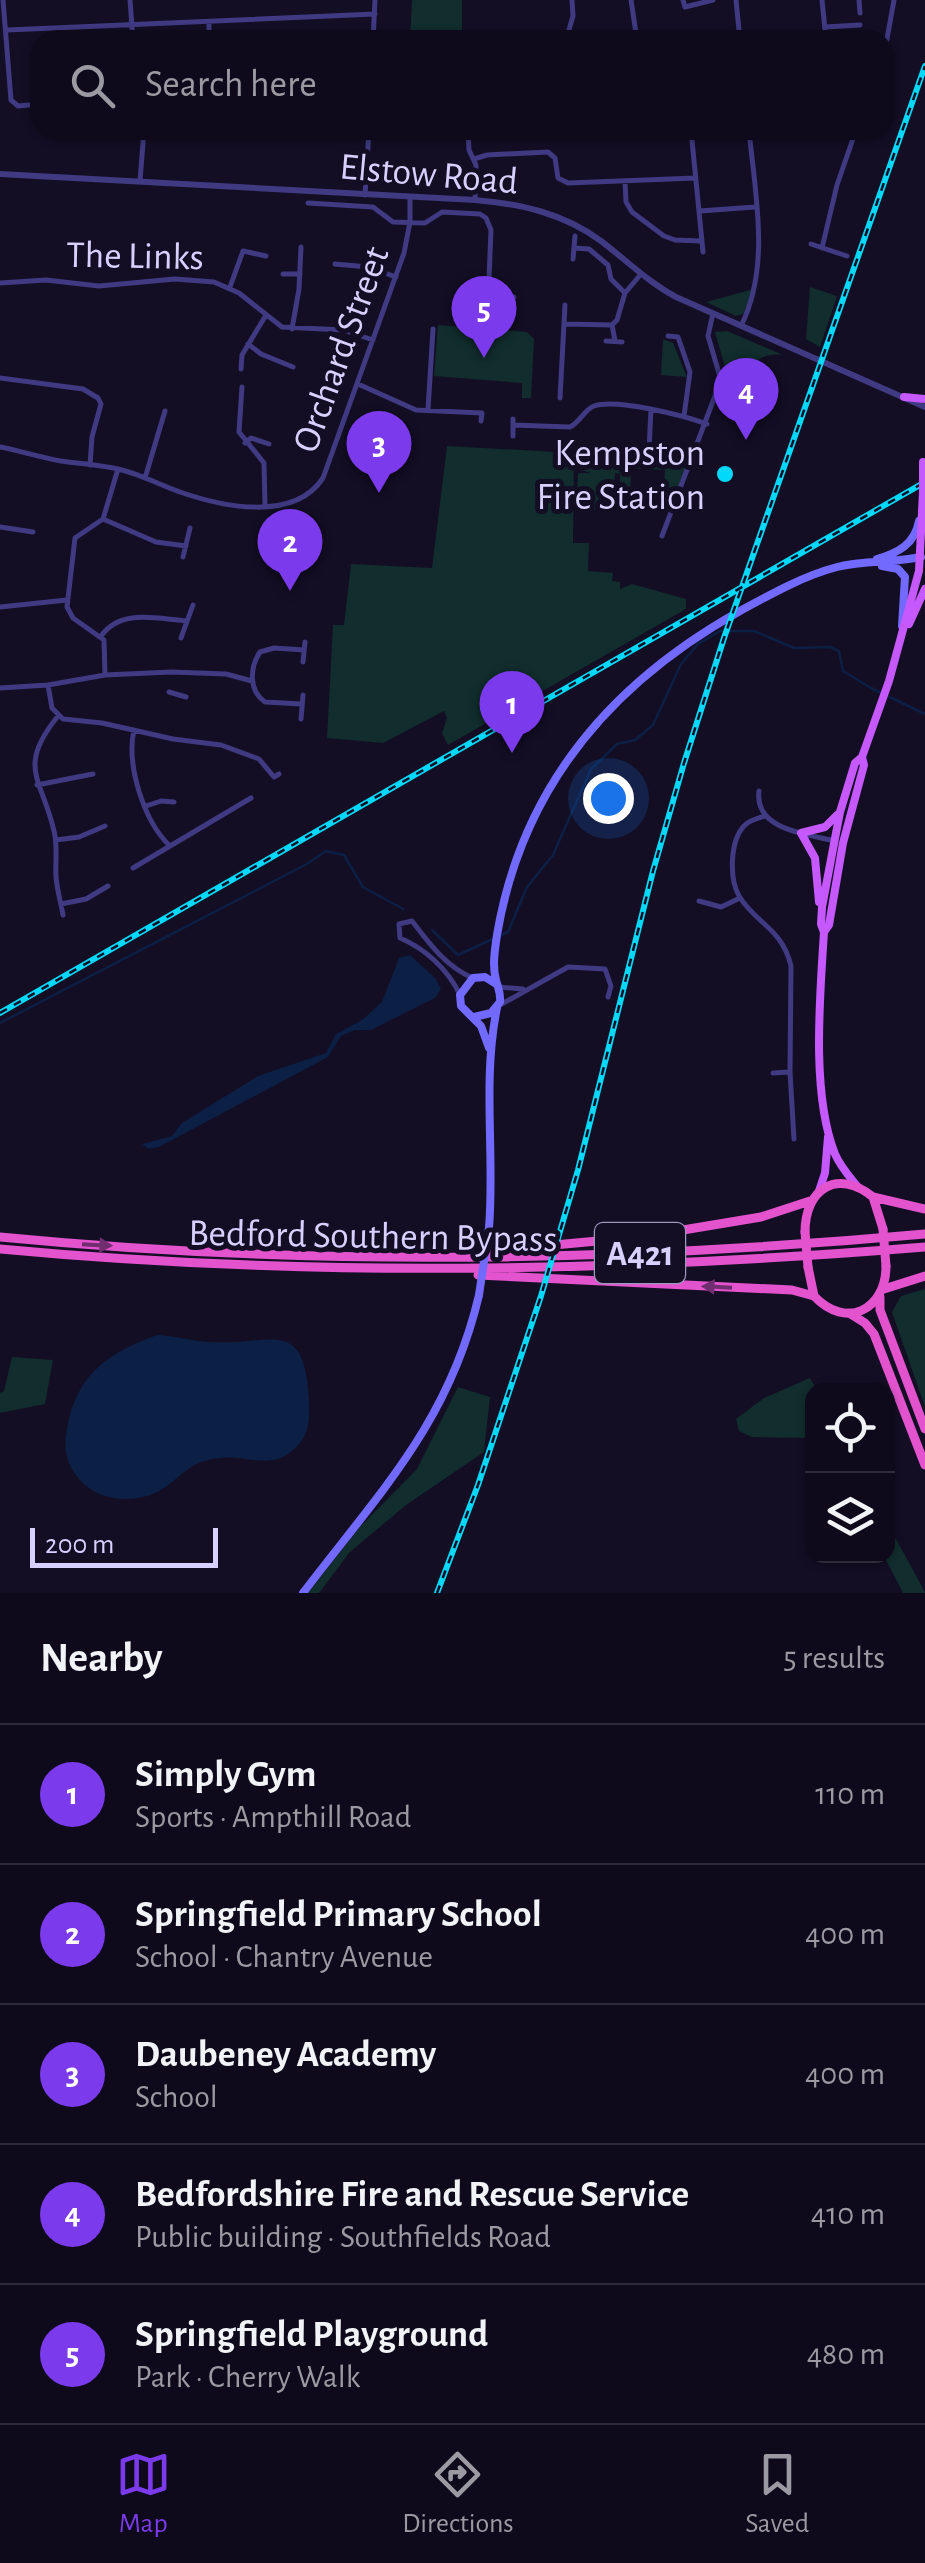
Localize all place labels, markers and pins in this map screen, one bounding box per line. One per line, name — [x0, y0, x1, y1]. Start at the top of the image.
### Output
pin: 5 — [452, 276, 516, 358]
pin: 4 — [714, 358, 778, 440]
pin: 3 — [346, 410, 412, 493]
place label: Kempston Fire Station — [536, 435, 705, 517]
marker: Kempston Fire Station — [714, 463, 736, 485]
pin: 2 — [258, 508, 322, 591]
pin: 1 — [480, 670, 544, 753]

